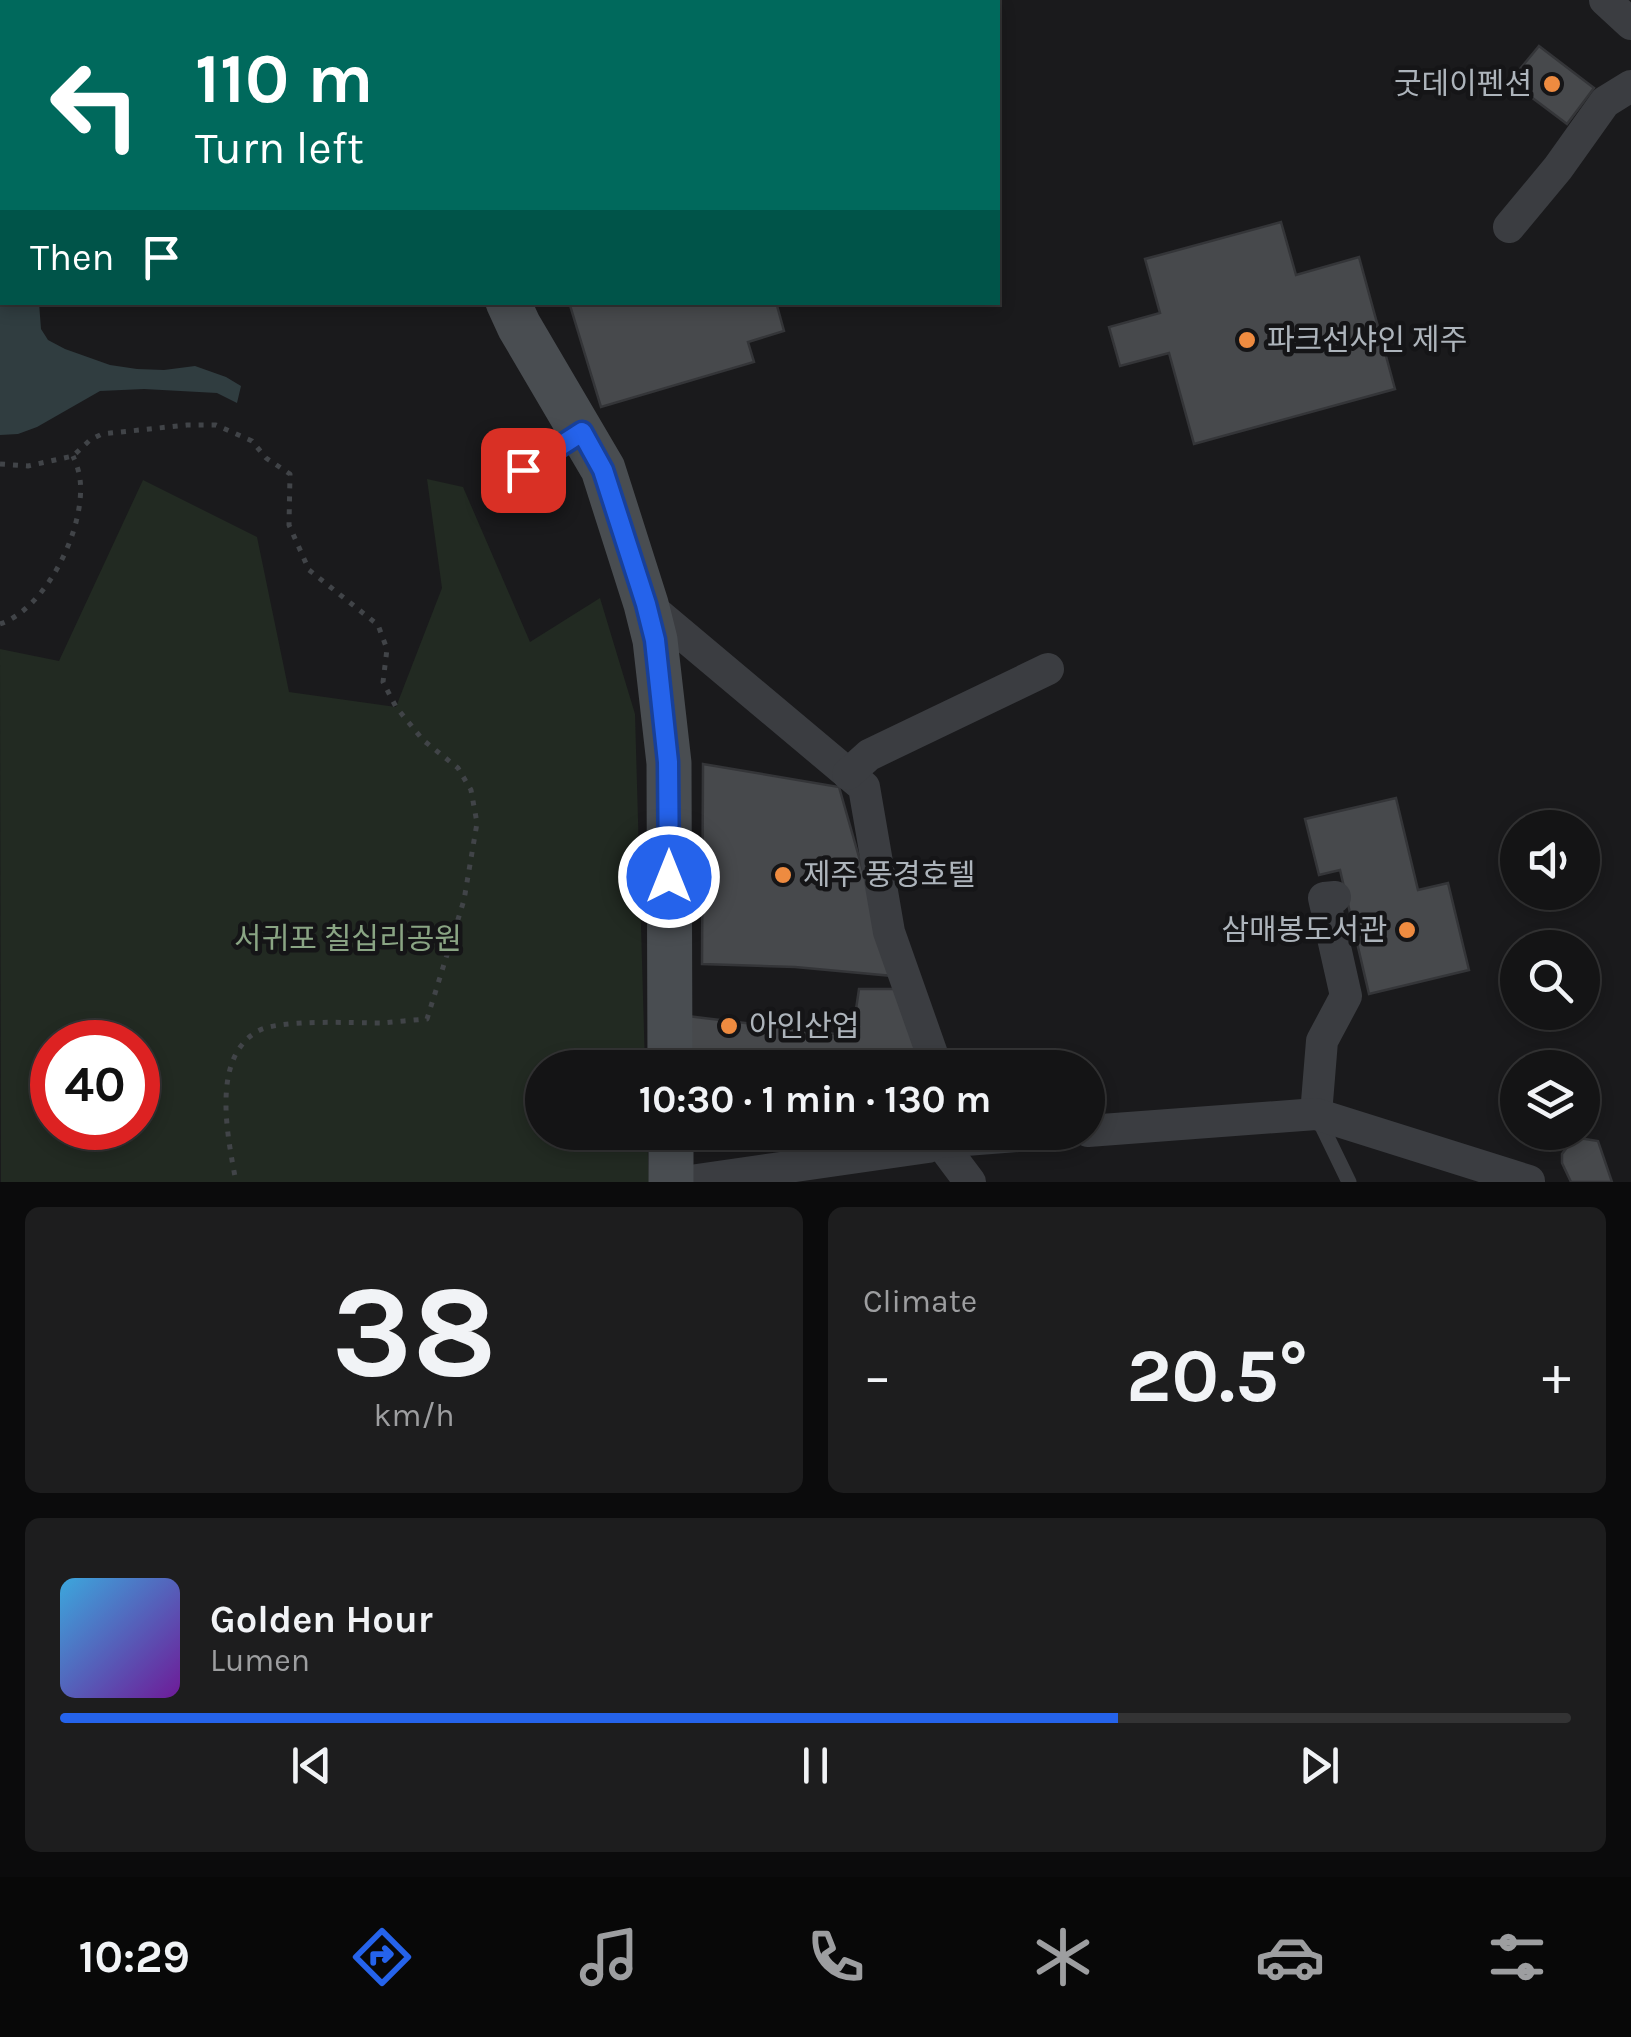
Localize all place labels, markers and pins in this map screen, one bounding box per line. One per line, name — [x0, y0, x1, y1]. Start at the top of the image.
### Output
place label: 굿데이펜션 — [1394, 66, 1532, 102]
marker: 굿데이펜션 — [1541, 73, 1563, 95]
place label: 파크선샤인 제주 — [1267, 322, 1467, 358]
marker: 파크선샤인 제주 — [1236, 329, 1258, 351]
pin — [481, 428, 566, 513]
place label: 제주 풍경호텔 — [803, 857, 976, 893]
marker: 제주 풍경호텔 — [772, 864, 794, 886]
place label: 삼매봉도서관 — [1221, 912, 1387, 948]
marker: 삼매봉도서관 — [1396, 919, 1418, 941]
place label: 아인산업 — [749, 1008, 859, 1044]
marker: 아인산업 — [718, 1015, 740, 1037]

